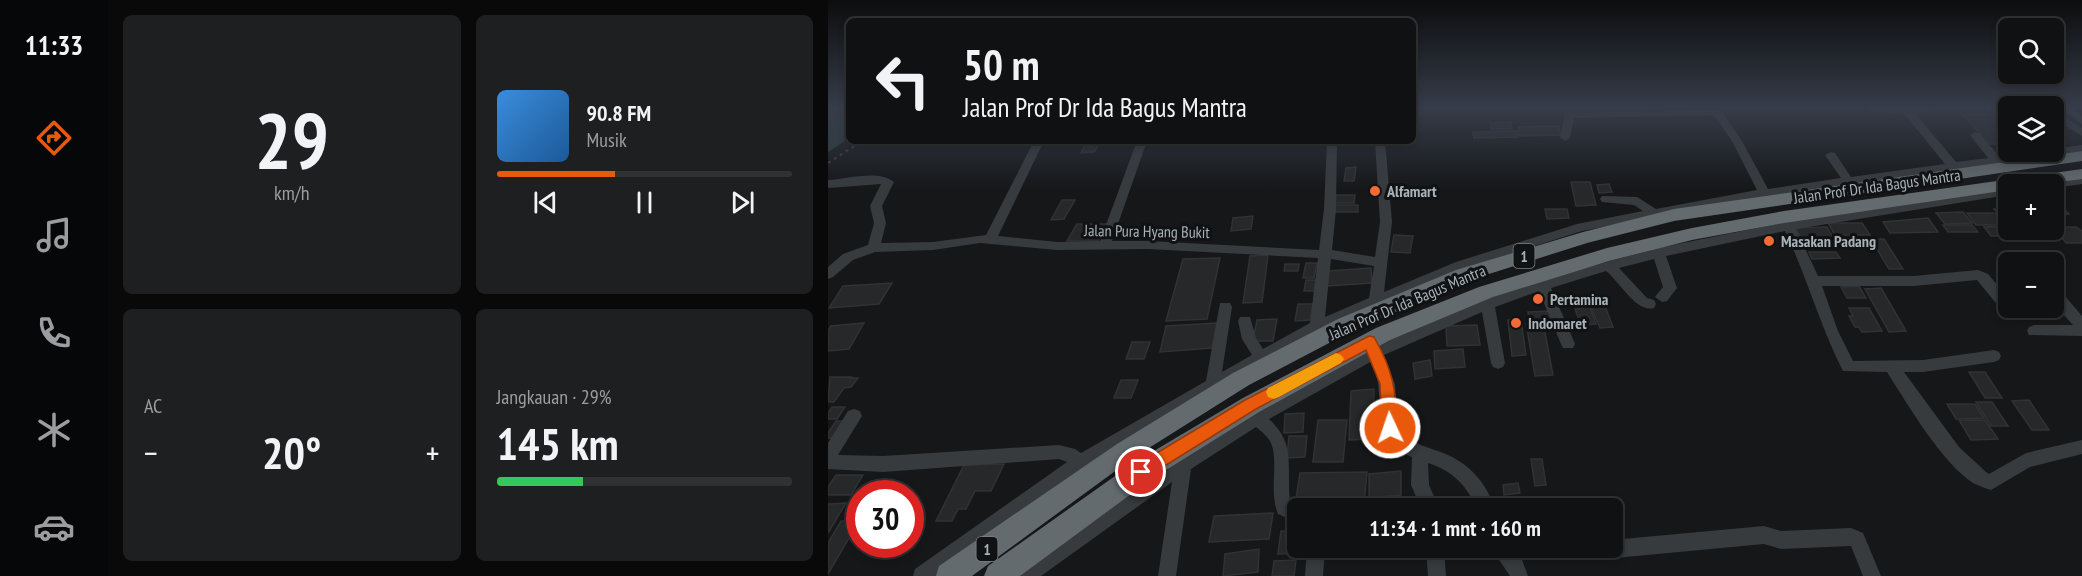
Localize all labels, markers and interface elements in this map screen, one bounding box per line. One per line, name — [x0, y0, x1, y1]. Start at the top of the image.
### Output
map controls — [1998, 18, 2064, 318]
button: search — [1998, 18, 2064, 84]
text: 11:33 — [25, 28, 83, 62]
text: 50 m — [963, 37, 1040, 92]
icon: left — [864, 42, 942, 120]
text: 29 — [254, 90, 329, 191]
text: Jalan Prof Dr Ida Bagus Mantra — [963, 90, 1247, 124]
button: layers — [1998, 96, 2064, 162]
text: 90.8 FM — [587, 99, 651, 127]
icon: directions — [33, 117, 75, 159]
text: Musik — [587, 127, 627, 153]
street label: Jalan Prof Dr Ida Bagus Mantra — [1791, 164, 1962, 208]
button: + — [1998, 174, 2064, 240]
text: km/h — [274, 180, 309, 206]
place label: Alfamart — [1386, 181, 1437, 201]
marker: Alfamart — [1368, 184, 1382, 198]
icon: previous — [529, 186, 562, 219]
icon: pause — [628, 186, 661, 219]
icon: next — [726, 186, 759, 219]
icon: music — [33, 214, 75, 256]
street label: Jalan Pura Hyang Bukit — [1083, 220, 1211, 242]
place label: Masakan Padang — [1781, 231, 1876, 251]
marker: Masakan Padang — [1762, 234, 1776, 248]
road number: 1 — [1514, 244, 1534, 268]
button: − — [1998, 252, 2064, 318]
street label: Jalan Prof Dr Ida Bagus Mantra — [1325, 260, 1488, 344]
place label: Pertamina — [1550, 289, 1609, 309]
marker: Pertamina — [1531, 292, 1545, 306]
icon: phone — [33, 312, 75, 354]
place label: Indomaret — [1528, 313, 1587, 333]
marker: Indomaret — [1509, 316, 1523, 330]
text: Jangkauan · 29% — [497, 384, 611, 410]
text: AC — [144, 393, 162, 419]
position arrow — [1358, 396, 1422, 460]
icon: climate — [33, 409, 75, 451]
text: 145 km — [497, 414, 619, 472]
text: 20° — [262, 423, 321, 481]
text: − — [144, 431, 158, 474]
text: + — [426, 431, 440, 474]
pin — [1115, 446, 1166, 497]
icon: arrive — [1124, 455, 1157, 488]
speed limit sign: 30 — [846, 480, 924, 558]
icon: car — [33, 506, 75, 548]
text: 11:34 · 1 mnt · 160 m — [1369, 514, 1541, 542]
road number: 1 — [976, 537, 998, 561]

